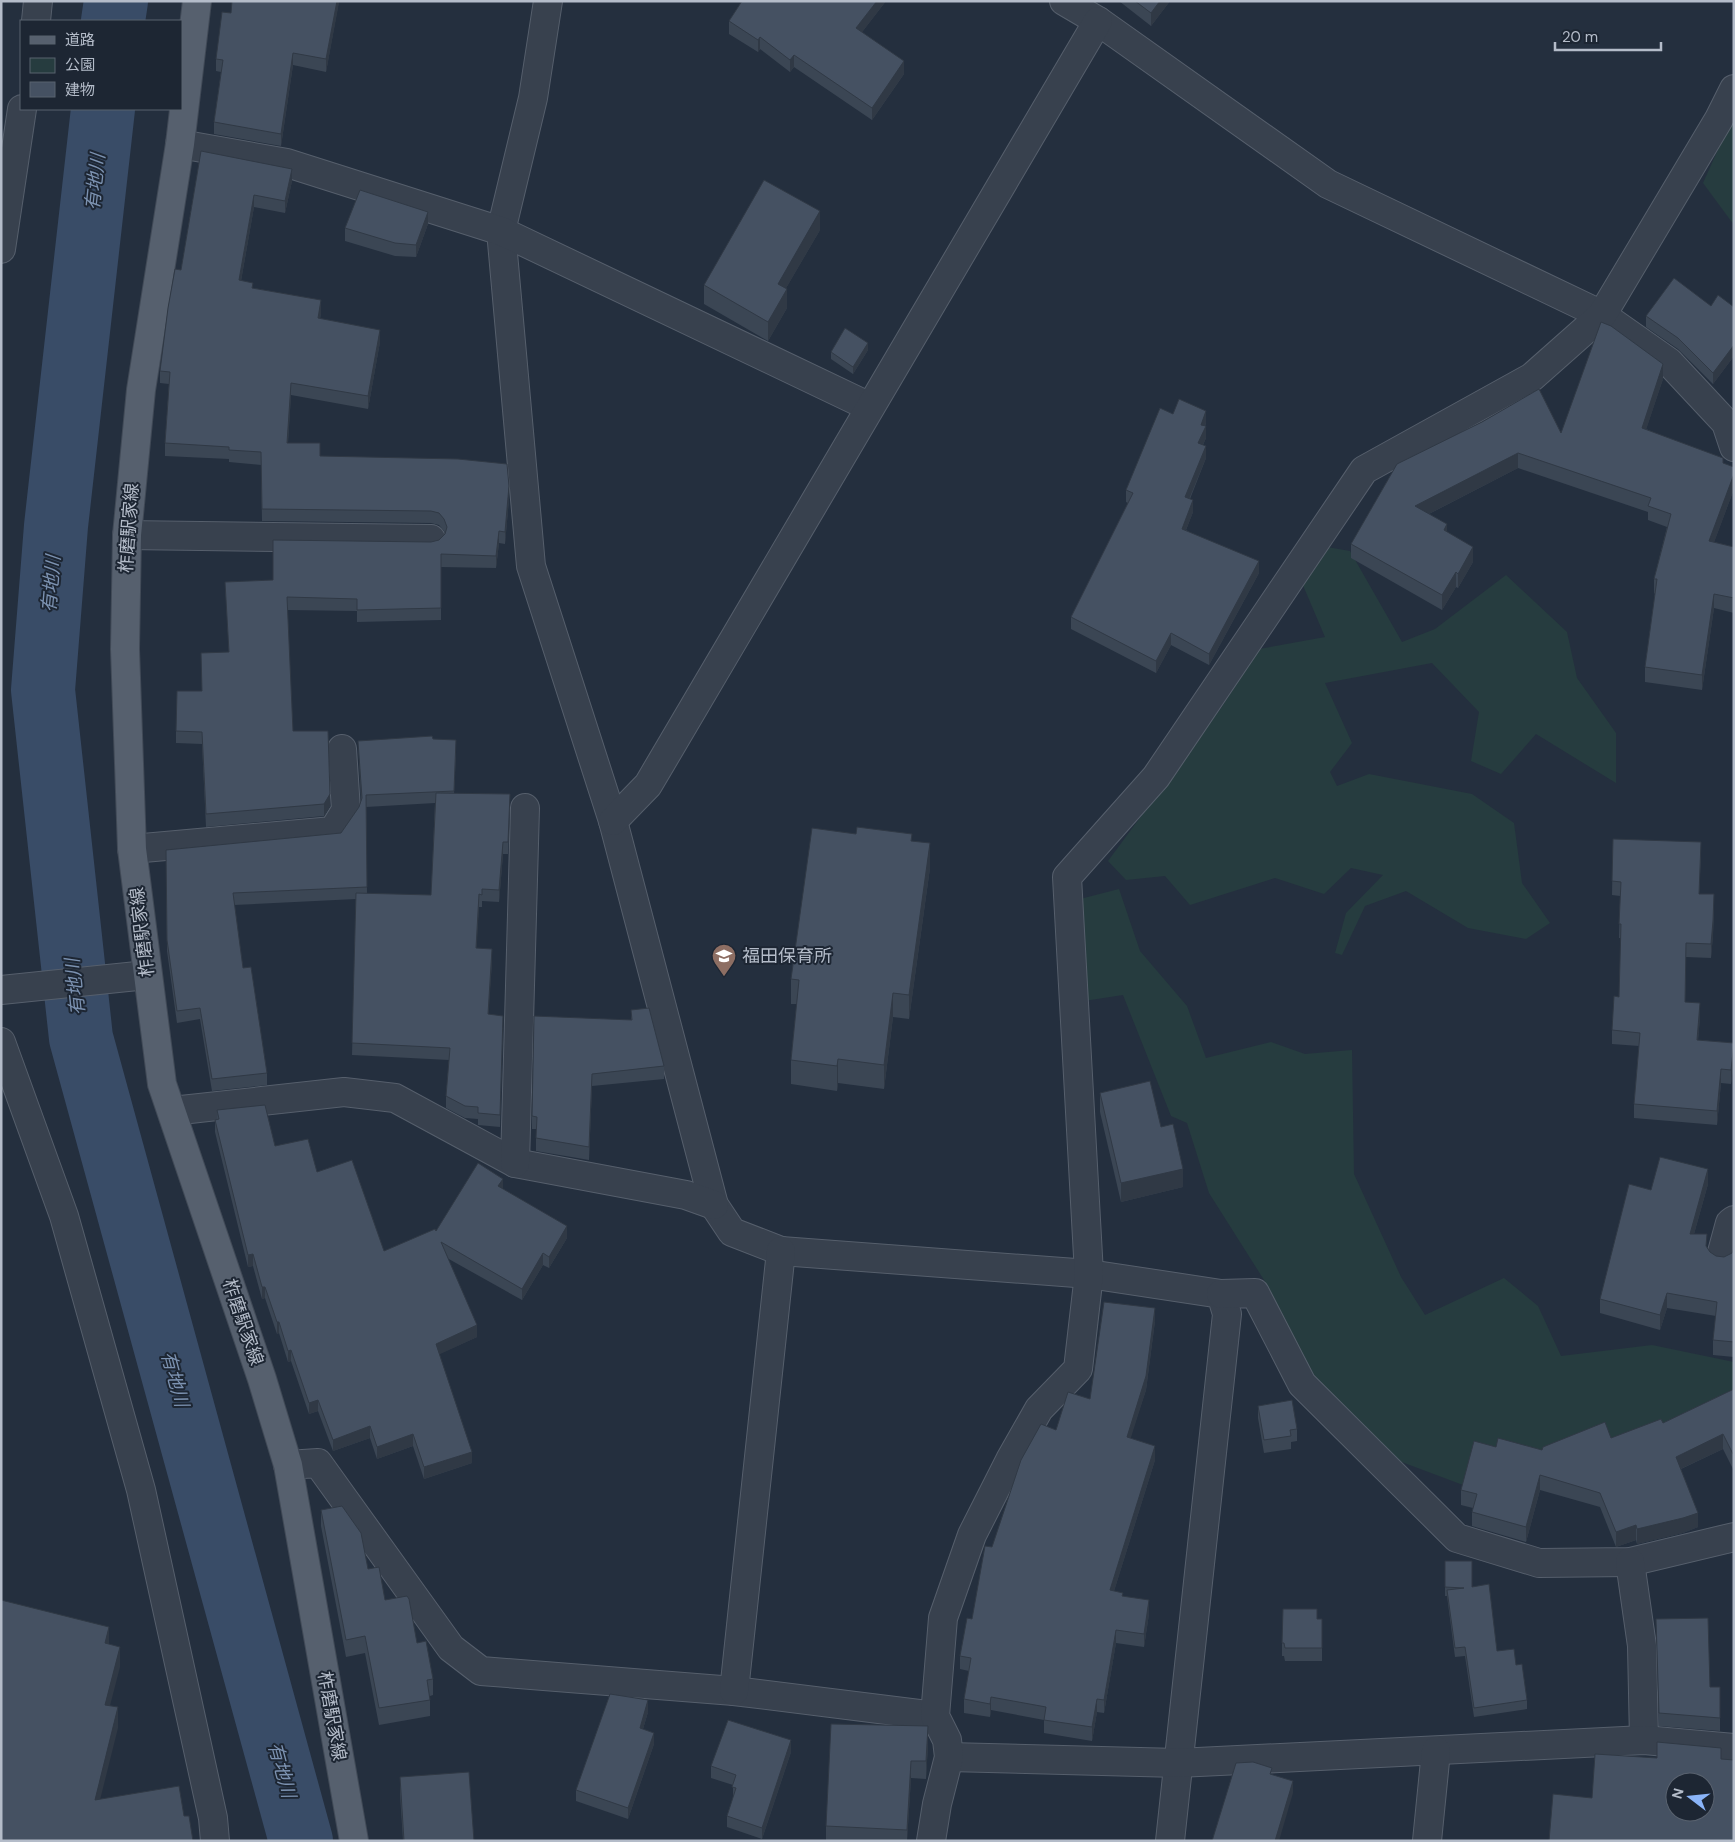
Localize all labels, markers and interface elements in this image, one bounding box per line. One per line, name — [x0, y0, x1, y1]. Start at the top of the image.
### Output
legend — [20, 20, 182, 110]
scale bar — [1555, 20, 1661, 52]
text: 20 m — [1562, 27, 1598, 47]
text: 道路 — [65, 30, 95, 50]
text: 公園 — [65, 55, 95, 75]
text: 建物 — [65, 80, 95, 100]
water label: 有地川 — [80, 150, 111, 212]
street label: 柞磨駅家線 — [114, 482, 144, 574]
water label: 有地川 — [36, 553, 66, 613]
street label: 柞磨駅家線 — [125, 886, 159, 978]
school or university icon: 福田保育所 — [711, 943, 737, 977]
place label: 福田保育所 — [742, 944, 832, 968]
water label: 有地川 — [59, 955, 90, 1017]
street label: 柞磨駅家線 — [217, 1276, 269, 1368]
water label: 有地川 — [156, 1348, 195, 1412]
street label: 柞磨駅家線 — [312, 1670, 352, 1762]
water label: 有地川 — [263, 1739, 302, 1803]
north arrow — [1665, 1772, 1715, 1822]
text: N — [1667, 1786, 1688, 1801]

